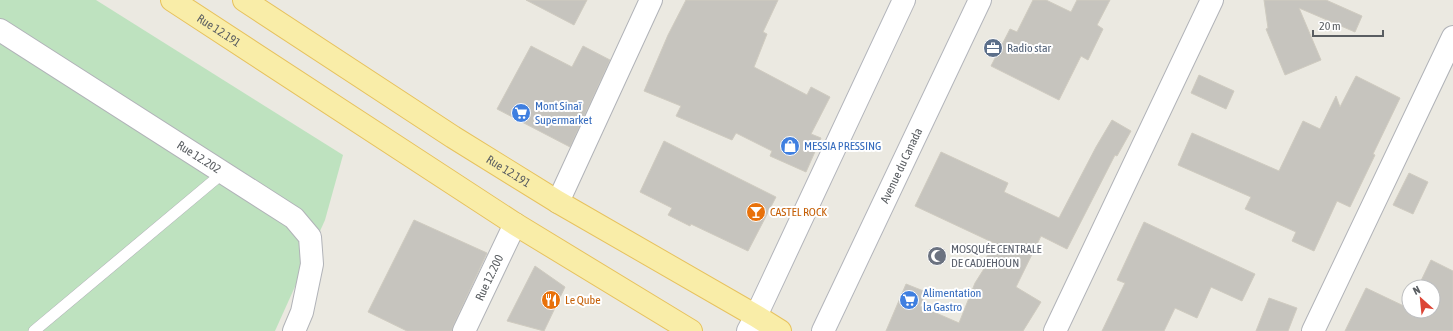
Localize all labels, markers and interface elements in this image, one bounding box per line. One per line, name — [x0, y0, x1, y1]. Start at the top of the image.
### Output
street label: Rue 12.191 — [194, 11, 244, 50]
scale bar — [1313, 12, 1383, 38]
text: 20 m — [1319, 19, 1341, 33]
office icon: Radio star — [982, 37, 1004, 59]
place label: Radio star — [1007, 41, 1052, 55]
place label: Mont Sinaï Supermarket — [535, 99, 593, 127]
supermarket icon: Mont Sinaï Supermarket — [510, 102, 532, 124]
street label: Avenue du Canada — [878, 126, 925, 206]
shop icon: MESSIA PRESSING — [779, 135, 801, 157]
street label: Rue 12.202 — [174, 138, 223, 176]
place label: MESSIA PRESSING — [804, 139, 881, 153]
street label: Rue 12.191 — [484, 152, 533, 190]
bar icon: CASTEL ROCK — [745, 201, 767, 223]
place label: CASTEL ROCK — [770, 205, 827, 219]
place label: MOSQUÉE CENTRALE DE CADJEHOUN — [951, 242, 1042, 270]
mosque icon: MOSQUÉE CENTRALE DE CADJEHOUN — [926, 245, 948, 267]
street label: Rue 12.200 — [472, 252, 506, 303]
north arrow — [1401, 279, 1441, 319]
text: N — [1411, 283, 1422, 297]
place label: Alimentation la Gastro — [923, 286, 981, 314]
restaurant icon: Le Qube — [540, 289, 562, 311]
supermarket icon: Alimentation la Gastro — [898, 289, 920, 311]
place label: Le Qube — [565, 293, 601, 307]

